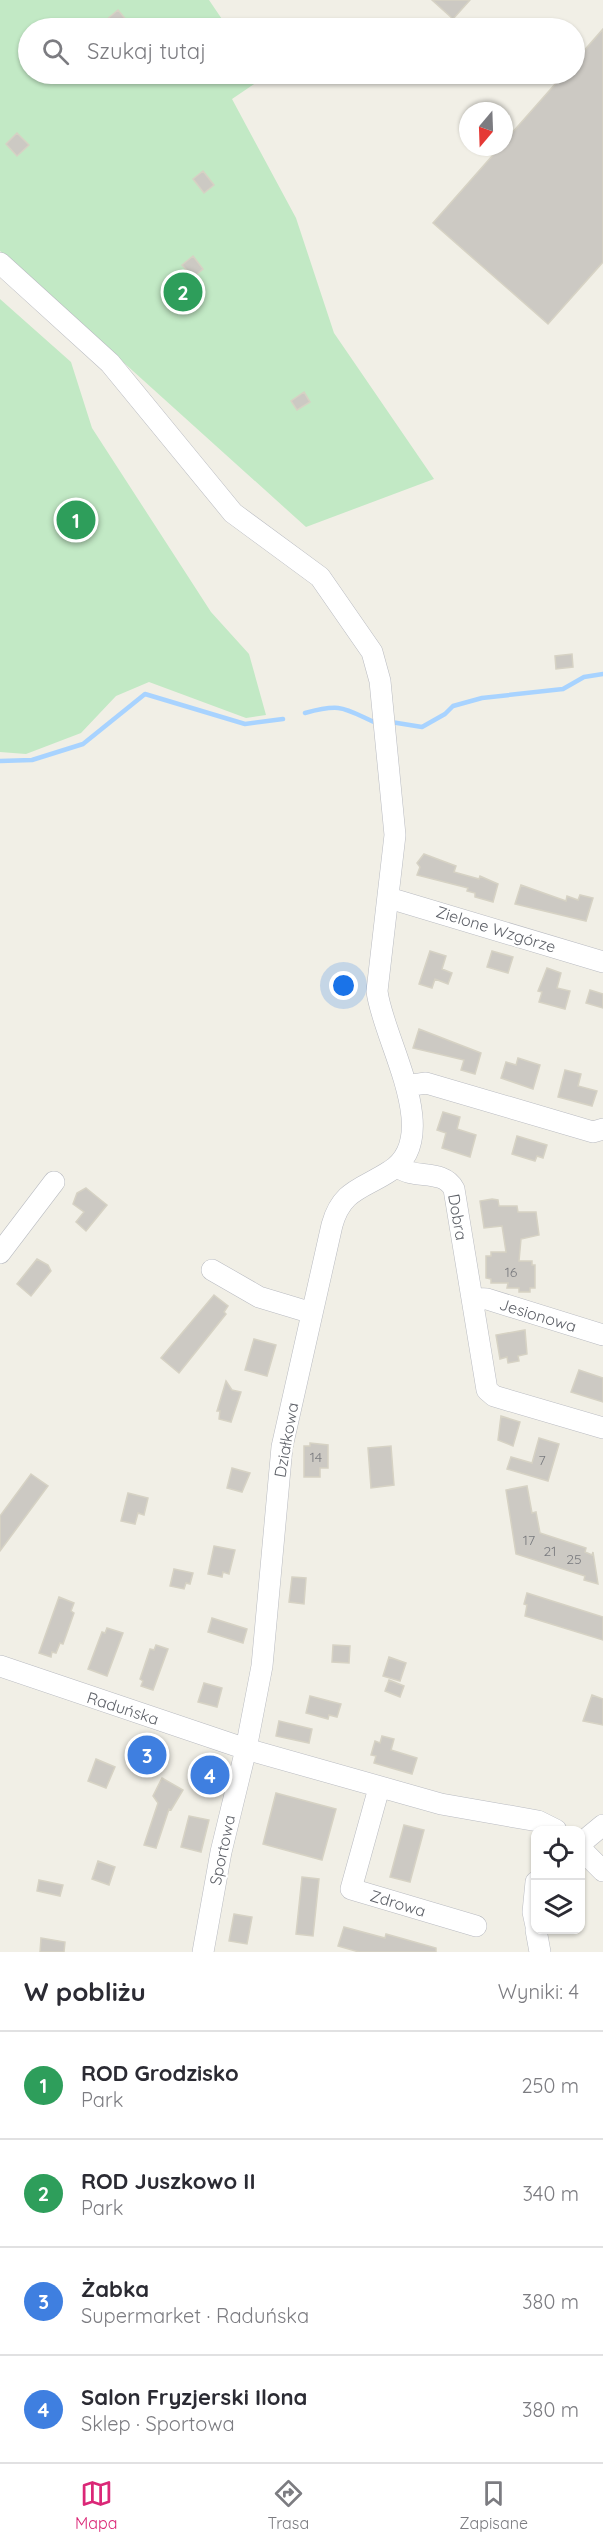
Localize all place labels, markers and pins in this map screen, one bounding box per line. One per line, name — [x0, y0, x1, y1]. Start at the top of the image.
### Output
pin: 2 — [164, 270, 202, 314]
pin: 1 — [56, 498, 96, 542]
pin: 3 — [128, 1732, 166, 1778]
pin: 4 — [190, 1752, 230, 1798]

